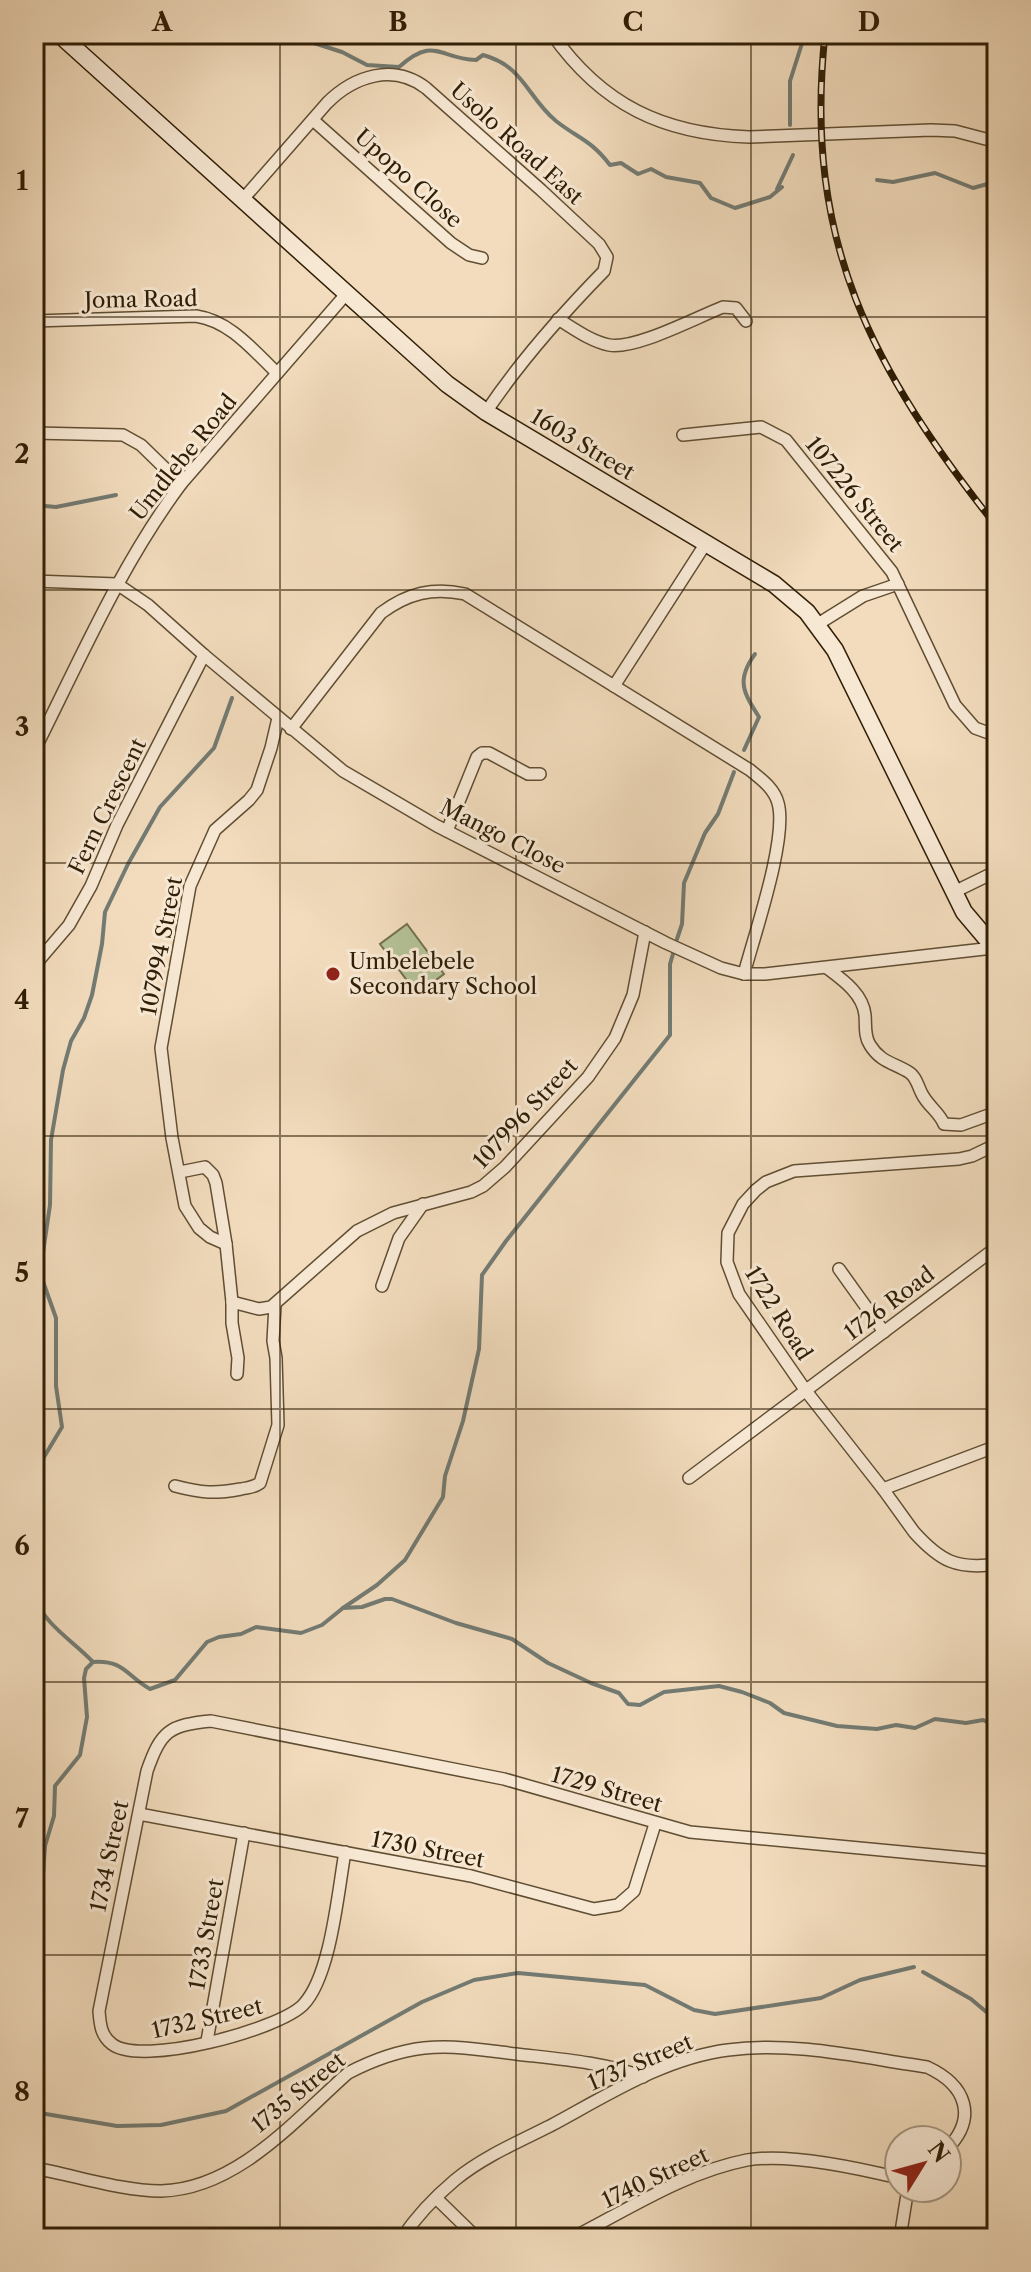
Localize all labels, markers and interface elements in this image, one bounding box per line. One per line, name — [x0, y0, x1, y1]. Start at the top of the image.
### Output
text: A — [151, 6, 173, 38]
text: B — [388, 6, 408, 38]
text: C — [623, 6, 643, 38]
text: D — [858, 6, 880, 38]
street label: Usolo Road East — [445, 77, 589, 210]
street label: Upopo Close — [349, 123, 468, 234]
text: 1 — [16, 165, 28, 197]
street label: Joma Road — [81, 285, 198, 314]
street label: Umdlebe Road — [124, 389, 243, 526]
street label: 1603 Street — [526, 403, 640, 486]
street label: 107226 Street — [800, 431, 909, 558]
text: 2 — [14, 438, 30, 470]
text: 3 — [15, 711, 29, 743]
street label: Fern Crescent — [63, 734, 152, 879]
street label: Mango Close — [436, 793, 570, 880]
street label: 107994 Street — [135, 874, 188, 1018]
place label: Umbelebele Secondary School — [349, 948, 537, 1000]
marker: Umbelebele Secondary School — [324, 965, 342, 983]
text: 4 — [14, 984, 30, 1016]
street label: 107996 Street — [467, 1052, 583, 1174]
text: 5 — [15, 1257, 29, 1289]
street label: 1722 Road — [739, 1261, 818, 1365]
street label: 1726 Road — [839, 1261, 940, 1346]
text: 6 — [14, 1530, 30, 1562]
street label: 1729 Street — [548, 1761, 666, 1818]
street label: 1734 Street — [85, 1798, 135, 1914]
text: 7 — [15, 1803, 29, 1835]
street label: 1730 Street — [369, 1825, 487, 1874]
street label: 1733 Street — [183, 1876, 230, 1992]
street label: 1732 Street — [149, 1993, 265, 2044]
street label: 1737 Street — [584, 2028, 697, 2097]
street label: 1735 Street — [246, 2046, 351, 2138]
text: 8 — [14, 2076, 30, 2108]
north arrow — [883, 2124, 963, 2204]
text: N — [922, 2137, 955, 2168]
street label: 1740 Street — [598, 2141, 713, 2214]

